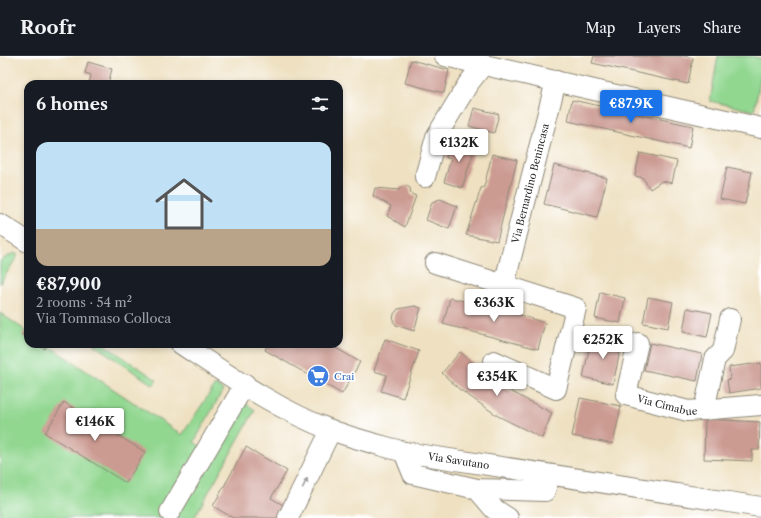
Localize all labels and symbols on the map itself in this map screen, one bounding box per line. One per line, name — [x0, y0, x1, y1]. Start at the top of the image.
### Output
pin: €87.9K — [598, 90, 664, 124]
street label: Via Bernardino Benincasa — [509, 121, 552, 246]
pin: €132K — [431, 129, 487, 163]
pin: €363K — [466, 289, 522, 323]
pin: €252K — [575, 326, 631, 360]
supermarket icon: Crai — [305, 363, 331, 389]
pin: €354K — [469, 363, 525, 397]
place label: Crai — [334, 370, 354, 383]
street label: Via Cimabue — [635, 392, 698, 418]
pin: €146K — [67, 408, 123, 442]
street label: Via Savutano — [426, 450, 490, 472]
one-way arrow — [302, 477, 308, 489]

